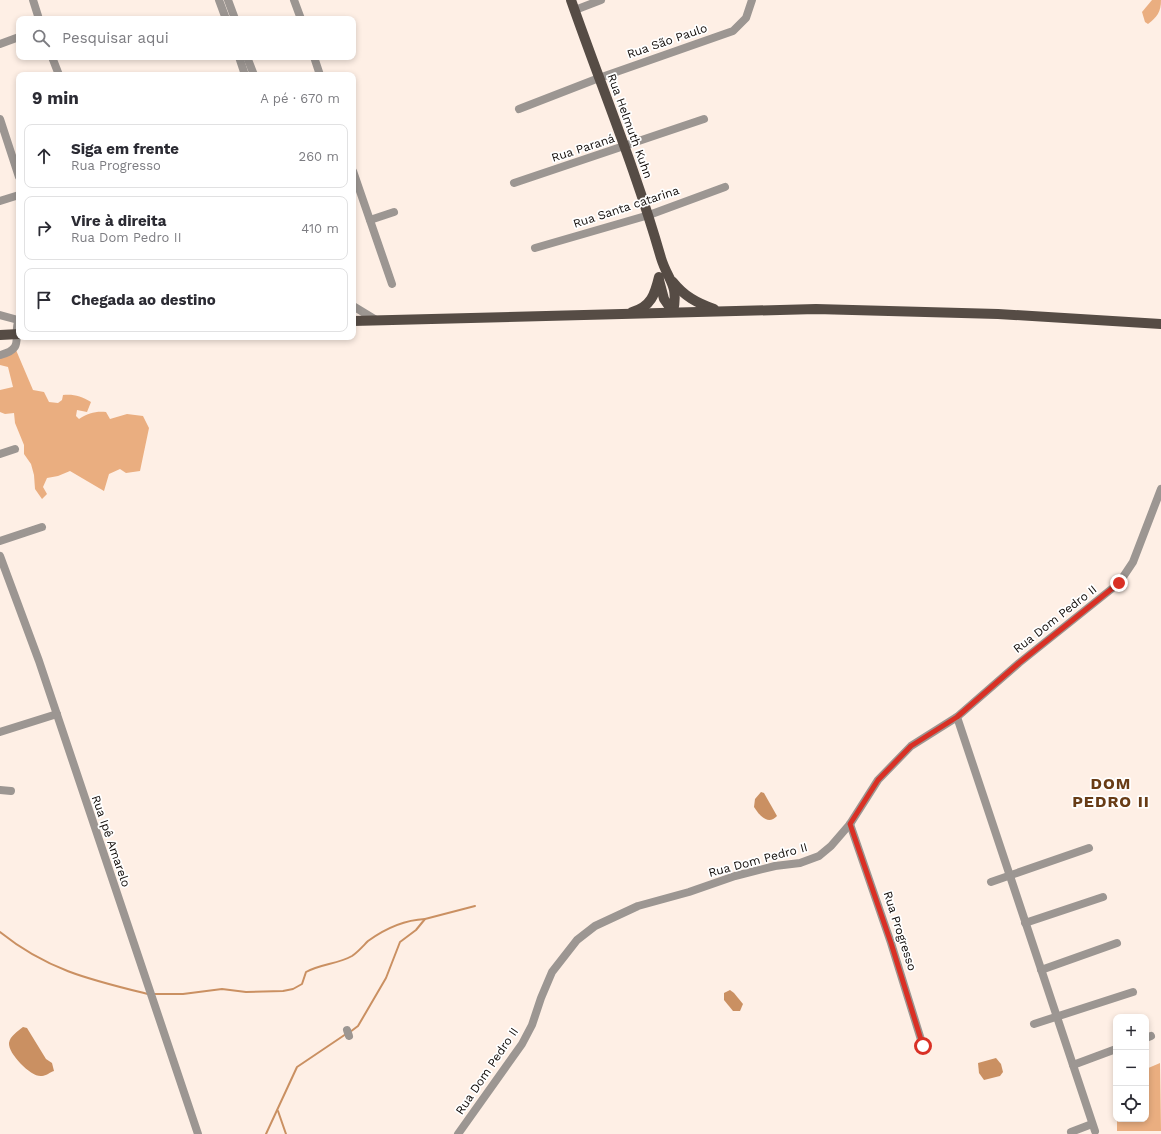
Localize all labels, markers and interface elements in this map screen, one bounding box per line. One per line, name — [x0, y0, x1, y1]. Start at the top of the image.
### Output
search box — [16, 16, 356, 60]
street label: Rua São Paulo — [625, 21, 709, 61]
icon: search — [30, 27, 52, 49]
text: Pesquisar aqui — [62, 29, 169, 47]
street label: Rua Helmuth Kuhn — [605, 72, 655, 180]
text: 9 min — [32, 88, 79, 108]
text: A pé · 670 m — [260, 91, 340, 106]
street label: Rua Paraná — [550, 131, 617, 165]
text: Siga em frente — [71, 140, 179, 158]
icon: ahead — [33, 145, 55, 167]
text: 260 m — [299, 149, 339, 164]
text: Rua Progresso — [71, 158, 161, 173]
street label: Rua Santa catarina — [571, 183, 681, 231]
text: Vire à direita — [71, 212, 166, 230]
icon: right — [33, 217, 55, 239]
text: 410 m — [301, 221, 339, 236]
text: Rua Dom Pedro II — [71, 230, 182, 245]
icon: arrive — [33, 289, 55, 311]
text: Chegada ao destino — [71, 291, 216, 309]
route end — [1110, 574, 1128, 592]
street label: Rua Dom Pedro II — [1010, 582, 1100, 656]
district label: DOM PEDRO II — [1072, 774, 1150, 811]
street label: Rua Ipê Amarelo — [89, 793, 133, 889]
street label: Rua Dom Pedro II — [707, 840, 809, 880]
street label: Rua Progresso — [881, 889, 919, 973]
map controls — [1113, 1014, 1149, 1122]
button: + — [1113, 1014, 1149, 1050]
street label: Rua Dom Pedro II — [453, 1025, 521, 1117]
route start — [914, 1037, 932, 1055]
button: − — [1113, 1050, 1149, 1086]
button: locate — [1113, 1086, 1149, 1122]

